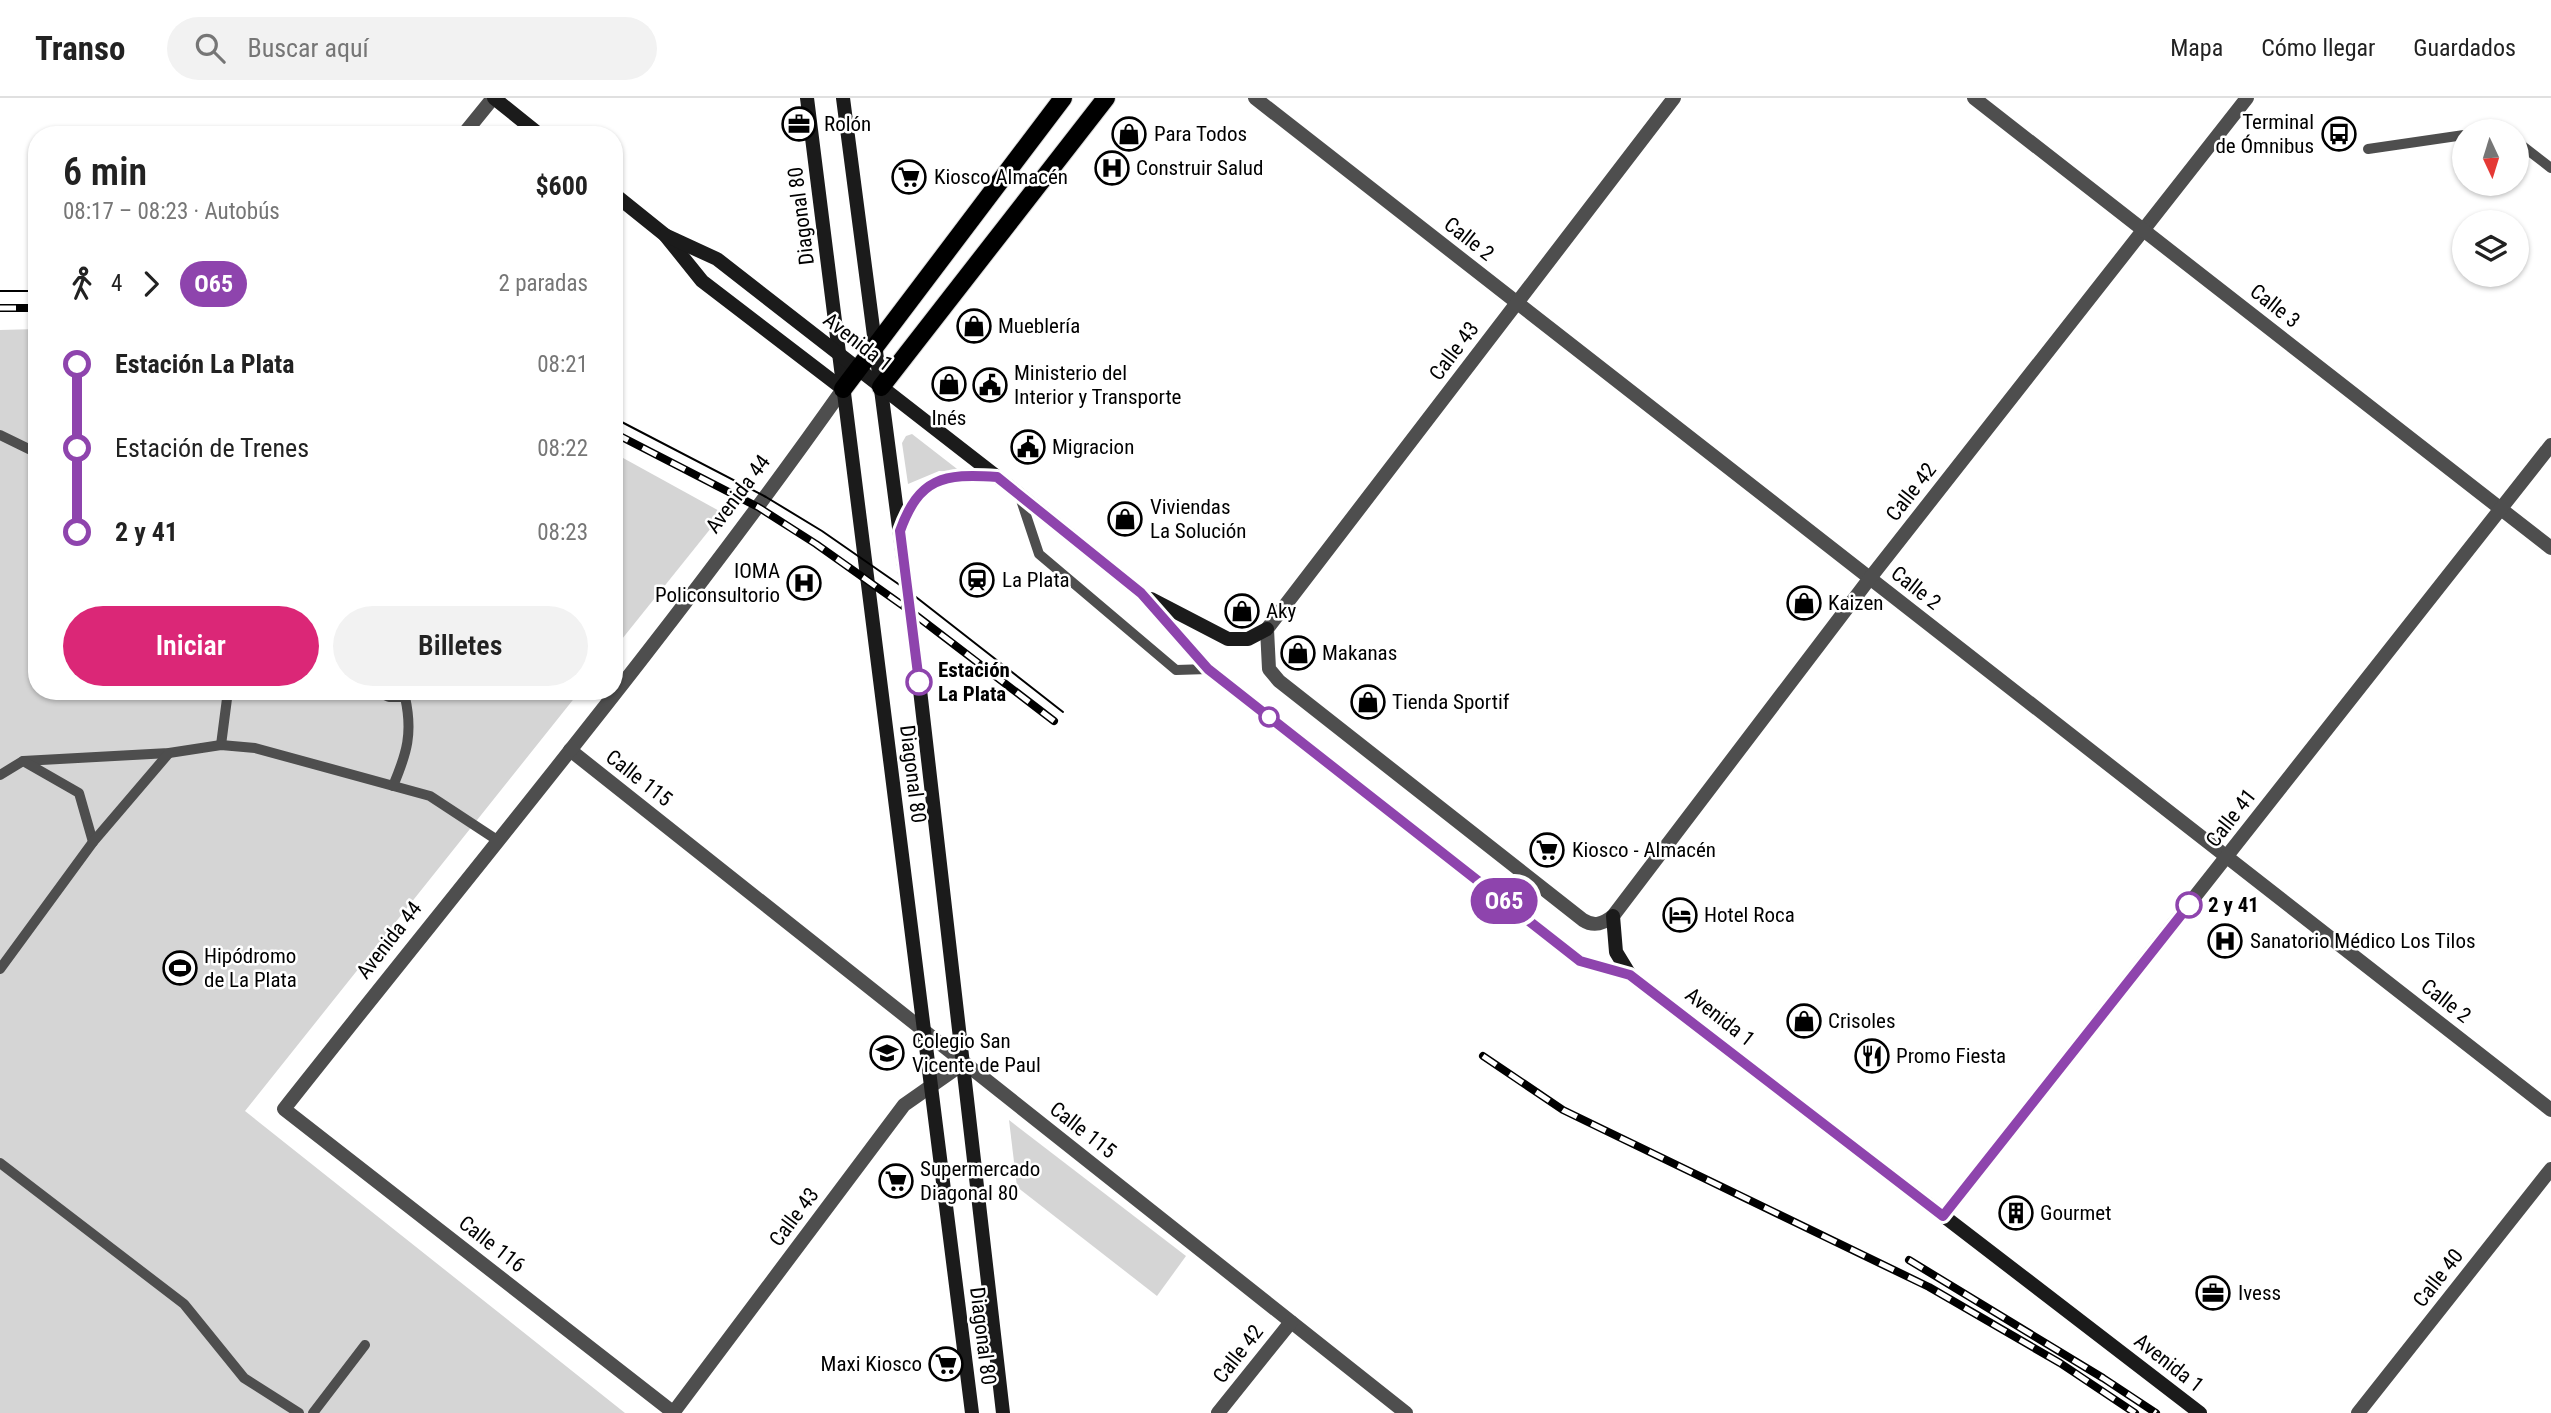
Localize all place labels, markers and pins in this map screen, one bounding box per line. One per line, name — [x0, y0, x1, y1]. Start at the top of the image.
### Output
office icon: Rolón — [780, 105, 818, 143]
place label: Terminal de Ómnibus — [2215, 110, 2314, 158]
place label: Rolón — [824, 112, 871, 136]
shop icon: Para Todos — [1110, 115, 1148, 153]
bus stop icon: Terminal de Ómnibus — [2320, 115, 2358, 153]
place label: Para Todos — [1154, 122, 1247, 146]
hospital icon: Construir Salud — [1093, 149, 1131, 187]
place label: Construir Salud — [1136, 156, 1263, 180]
supermarket icon: Kiosco Almacén — [890, 158, 928, 196]
place label: Kiosco Almacén — [934, 165, 1068, 189]
shop icon: Mueblería — [955, 307, 993, 345]
place label: Mueblería — [998, 314, 1080, 338]
place label: Ministerio del Interior y Transporte — [1014, 361, 1182, 409]
shop icon: Inés — [930, 365, 968, 403]
public building icon: Ministerio del Interior y Transporte — [971, 366, 1009, 404]
place label: Inés — [932, 406, 966, 430]
public building icon: Migracion — [1009, 428, 1047, 466]
place label: Migracion — [1052, 435, 1134, 459]
place label: Viviendas La Solución — [1150, 495, 1247, 543]
shop icon: Viviendas La Solución — [1106, 500, 1144, 538]
place label: IOMA Policonsultorio — [655, 559, 780, 607]
station icon: La Plata — [958, 561, 996, 599]
hospital icon: IOMA Policonsultorio — [785, 564, 823, 602]
place label: La Plata — [1002, 568, 1070, 592]
shop icon: Kaizen — [1785, 584, 1823, 622]
place label: Kaizen — [1828, 591, 1883, 615]
shop icon: Aky — [1223, 592, 1261, 630]
place label: Aky — [1266, 599, 1297, 623]
shop icon: Makanas — [1279, 634, 1317, 672]
place label: Makanas — [1322, 641, 1397, 665]
place label: Estación La Plata — [938, 658, 1010, 706]
marker: Estación La Plata — [906, 669, 932, 695]
shop icon: Tienda Sportif — [1349, 683, 1387, 721]
place label: Tienda Sportif — [1392, 690, 1510, 714]
unlabelled marker — [1259, 707, 1279, 727]
supermarket icon: Kiosco - Almacén — [1528, 831, 1566, 869]
place label: Kiosco - Almacén — [1572, 838, 1716, 862]
marker: 2 y 41 — [2176, 892, 2202, 918]
place label: 2 y 41 — [2208, 893, 2259, 917]
hotel icon: Hotel Roca — [1661, 896, 1699, 934]
place label: Hotel Roca — [1704, 903, 1795, 927]
hospital icon: Sanatorio Médico Los Tilos — [2206, 922, 2244, 960]
place label: Sanatorio Médico Los Tilos — [2250, 929, 2476, 953]
place label: Hipódromo de La Plata — [204, 944, 297, 992]
sports icon: Hipódromo de La Plata — [161, 949, 199, 987]
shop icon: Crisoles — [1785, 1002, 1823, 1040]
place label: Crisoles — [1828, 1009, 1895, 1033]
place label: Colegio San Vicente de Paul — [912, 1029, 1041, 1077]
school or university icon: Colegio San Vicente de Paul — [868, 1034, 906, 1072]
restaurant icon: Promo Fiesta — [1853, 1037, 1891, 1075]
place label: Promo Fiesta — [1896, 1044, 2006, 1068]
place label: Supermercado Diagonal 80 — [920, 1157, 1040, 1205]
supermarket icon: Supermercado Diagonal 80 — [877, 1162, 915, 1200]
building icon: Gourmet — [1997, 1194, 2035, 1232]
place label: Gourmet — [2040, 1201, 2111, 1225]
office icon: Ivess — [2194, 1274, 2232, 1312]
place label: Ivess — [2238, 1281, 2281, 1305]
supermarket icon: Maxi Kiosco — [927, 1345, 965, 1383]
place label: Maxi Kiosco — [821, 1352, 922, 1376]

